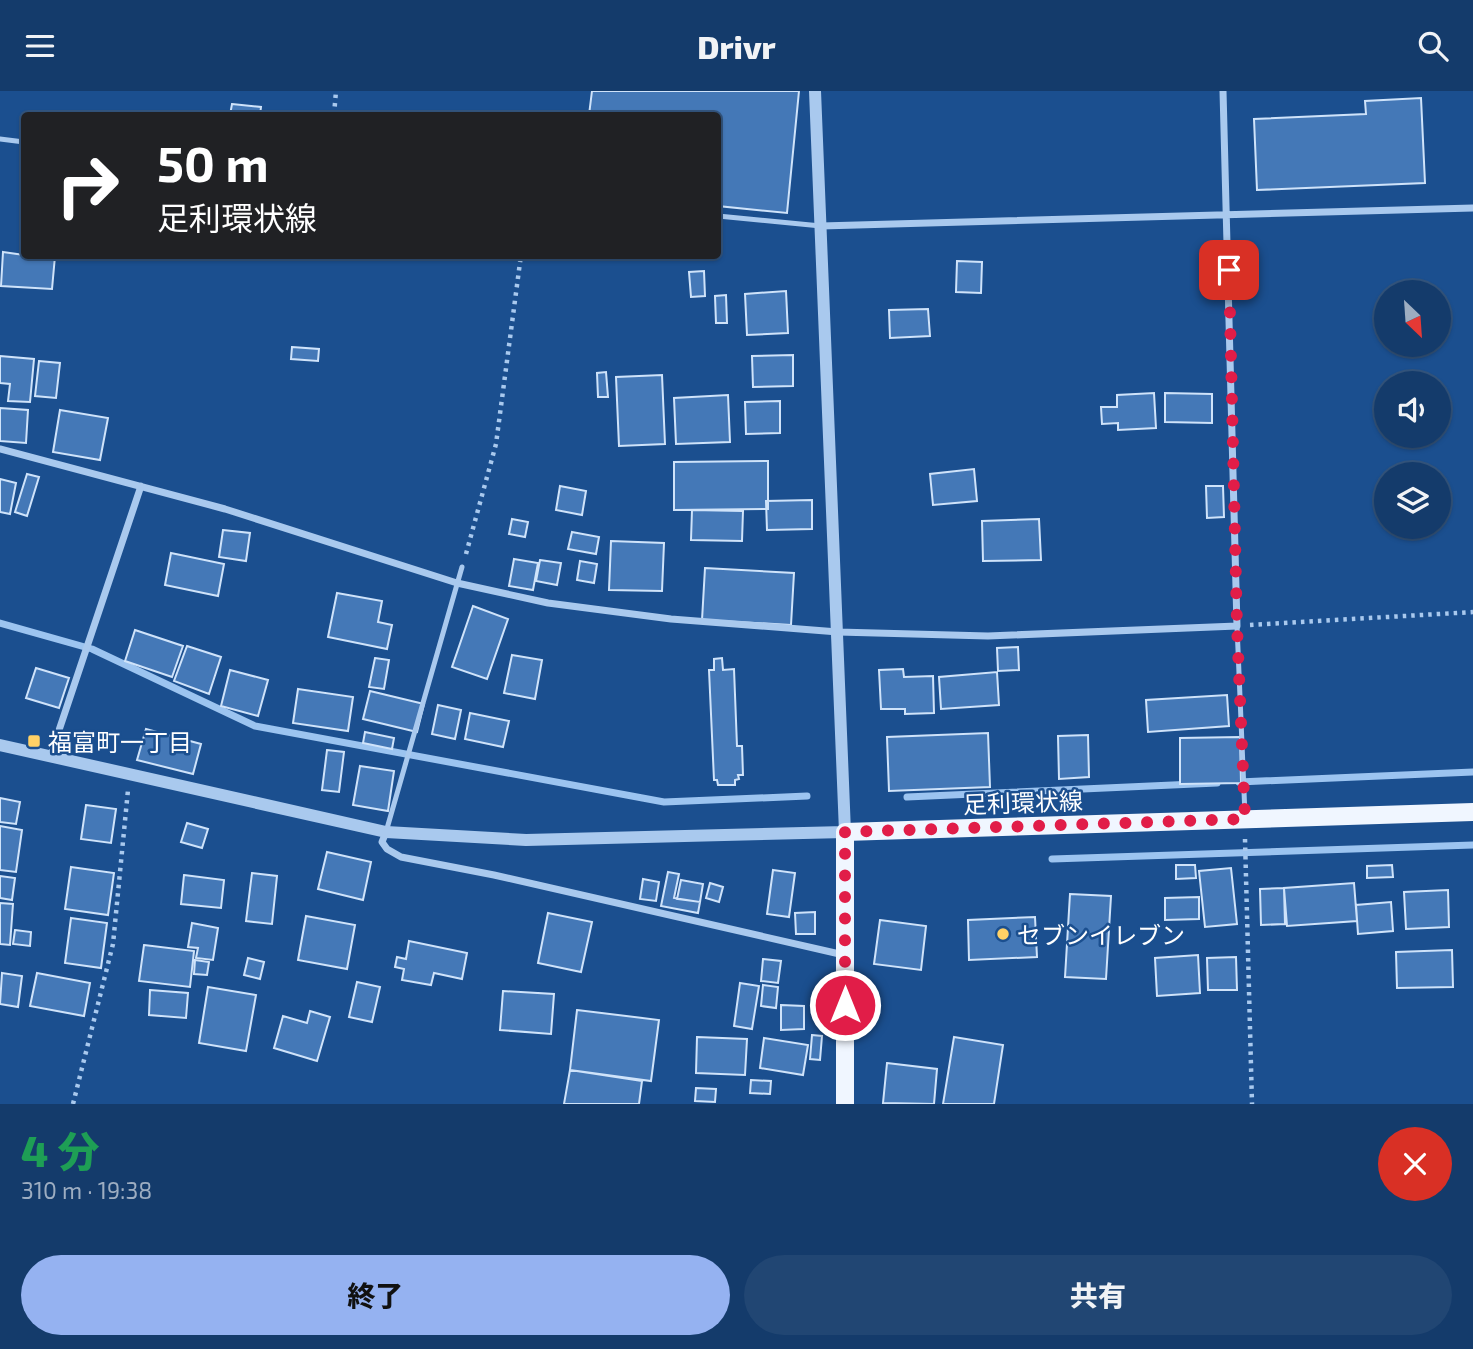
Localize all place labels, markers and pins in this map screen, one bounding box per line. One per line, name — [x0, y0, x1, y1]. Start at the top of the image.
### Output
pin — [1199, 240, 1259, 300]
place label: 福富町一丁目 — [48, 727, 192, 756]
marker: 福富町一丁目 — [26, 733, 42, 749]
place label: セブンイレブン — [1017, 920, 1185, 949]
marker: セブンイレブン — [995, 926, 1011, 942]

